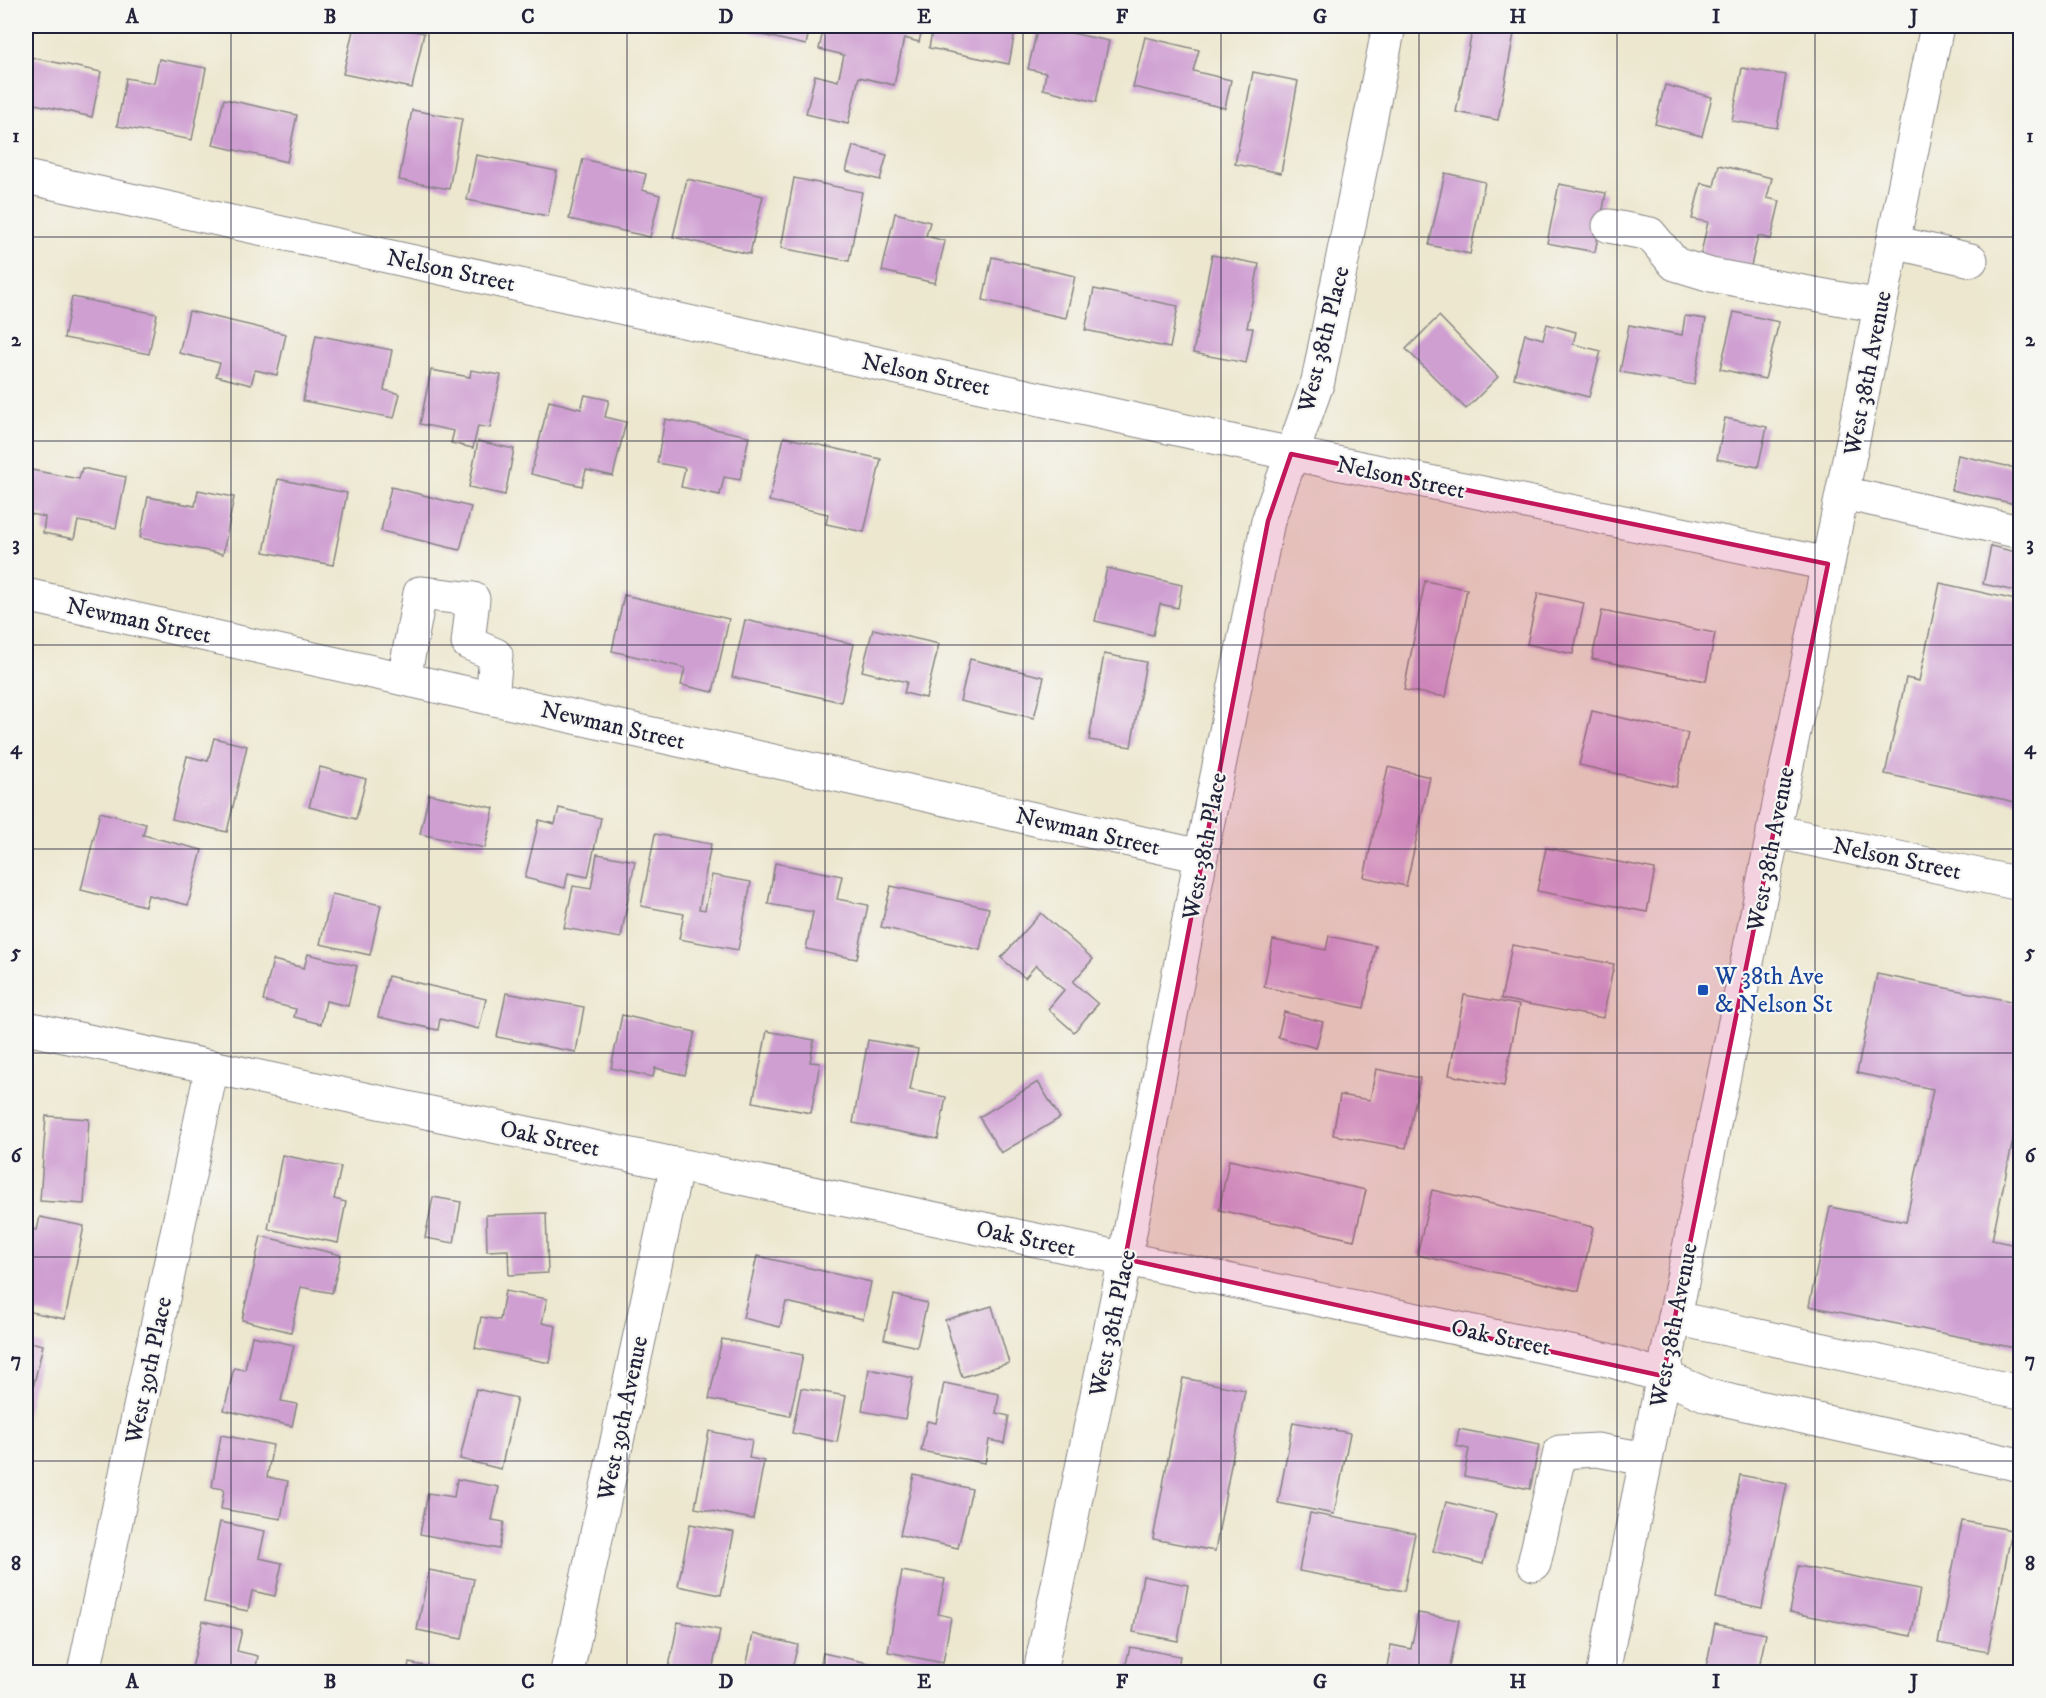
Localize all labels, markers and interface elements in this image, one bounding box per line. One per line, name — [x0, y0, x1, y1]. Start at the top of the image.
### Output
text: A — [125, 5, 140, 30]
text: B — [324, 5, 336, 30]
text: C — [521, 5, 535, 30]
text: D — [719, 5, 734, 30]
text: E — [917, 5, 931, 30]
text: F — [1116, 5, 1129, 30]
text: G — [1313, 5, 1327, 30]
text: H — [1510, 5, 1527, 30]
text: I — [1712, 5, 1720, 30]
text: J — [1908, 5, 1918, 30]
text: 1 — [12, 124, 20, 149]
text: 1 — [2026, 124, 2034, 149]
street label: Nelson Street — [384, 243, 518, 299]
street label: West 38th Place — [1291, 263, 1357, 416]
street label: West 38th Avenue — [1837, 288, 1899, 459]
text: 2 — [11, 328, 22, 353]
text: 2 — [2025, 328, 2036, 353]
street label: Nelson Street — [859, 347, 993, 403]
street label: Nelson Street — [1334, 450, 1468, 506]
text: 3 — [12, 532, 20, 557]
text: 3 — [2026, 532, 2034, 557]
street label: Newman Street — [64, 591, 214, 651]
street label: Newman Street — [538, 695, 688, 757]
text: 4 — [10, 736, 23, 761]
text: 4 — [2024, 736, 2037, 761]
street label: West 38th Avenue — [1740, 764, 1802, 935]
street label: West 38th Place — [1176, 770, 1234, 923]
street label: Newman Street — [1013, 801, 1163, 863]
street label: Nelson Street — [1830, 831, 1964, 887]
text: 5 — [10, 940, 21, 965]
text: 5 — [2024, 940, 2035, 965]
place label: W 38th Ave & Nelson St — [1714, 962, 1833, 1020]
marker: W 38th Ave & Nelson St — [1696, 983, 1710, 997]
street label: Oak Street — [497, 1114, 603, 1164]
text: 6 — [11, 1144, 23, 1169]
text: 6 — [2025, 1144, 2037, 1169]
street label: Oak Street — [973, 1214, 1079, 1264]
street label: West 38th Avenue — [1643, 1240, 1705, 1411]
street label: West 38th Place — [1083, 1247, 1143, 1400]
street label: West 39th Place — [119, 1294, 179, 1447]
street label: Oak Street — [1448, 1313, 1554, 1363]
street label: West 39th Avenue — [591, 1333, 655, 1504]
text: 7 — [11, 1348, 21, 1373]
text: 7 — [2025, 1348, 2035, 1373]
text: 8 — [11, 1552, 21, 1577]
text: 8 — [2025, 1552, 2035, 1577]
text: A — [125, 1670, 140, 1695]
text: B — [324, 1670, 336, 1695]
text: C — [521, 1670, 535, 1695]
text: D — [719, 1670, 734, 1695]
text: E — [917, 1670, 931, 1695]
text: F — [1116, 1670, 1129, 1695]
text: G — [1313, 1670, 1327, 1695]
text: H — [1510, 1670, 1527, 1695]
text: I — [1712, 1670, 1720, 1695]
text: J — [1908, 1670, 1918, 1695]

